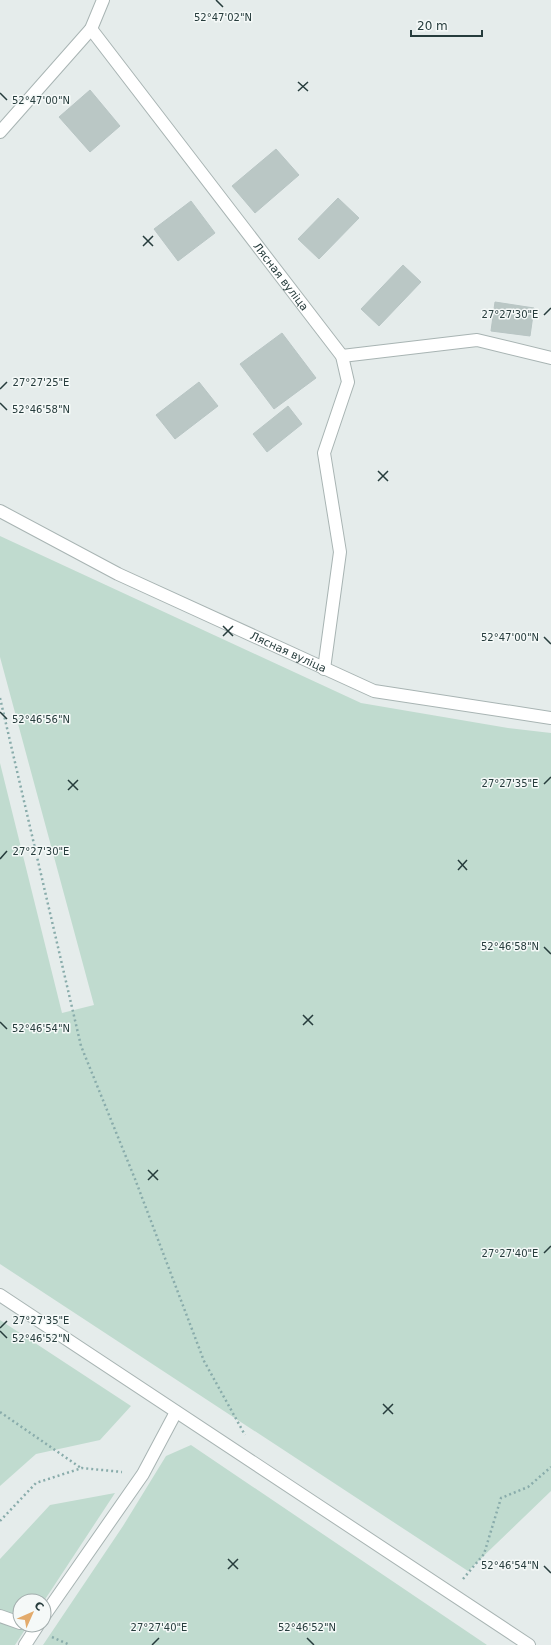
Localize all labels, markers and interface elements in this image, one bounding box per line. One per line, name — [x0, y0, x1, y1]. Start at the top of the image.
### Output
text: 52°47'02"N — [194, 12, 252, 23]
scale bar — [411, 12, 482, 38]
text: 20 m — [417, 19, 448, 33]
text: 52°47'00"N — [12, 95, 70, 106]
street label: Лясная вуліца — [251, 240, 311, 313]
text: 27°27'30"E — [482, 309, 538, 320]
text: 27°27'25"E — [13, 377, 69, 388]
text: 52°46'58"N — [12, 404, 70, 415]
street label: Лясная вуліца — [248, 629, 328, 675]
text: 52°47'00"N — [481, 632, 539, 643]
text: 52°46'56"N — [12, 714, 70, 725]
text: 27°27'35"E — [482, 778, 538, 789]
text: 27°27'30"E — [13, 846, 69, 857]
text: 52°46'58"N — [481, 941, 539, 952]
text: 52°46'54"N — [12, 1023, 70, 1034]
text: 27°27'40"E — [482, 1248, 538, 1259]
text: 27°27'35"E — [13, 1315, 69, 1326]
text: 52°46'52"N — [12, 1333, 70, 1344]
text: 52°46'54"N — [481, 1560, 539, 1571]
north arrow — [12, 1593, 52, 1633]
text: С — [31, 1599, 46, 1614]
text: 27°27'40"E — [131, 1622, 187, 1633]
text: 52°46'52"N — [278, 1622, 336, 1633]

